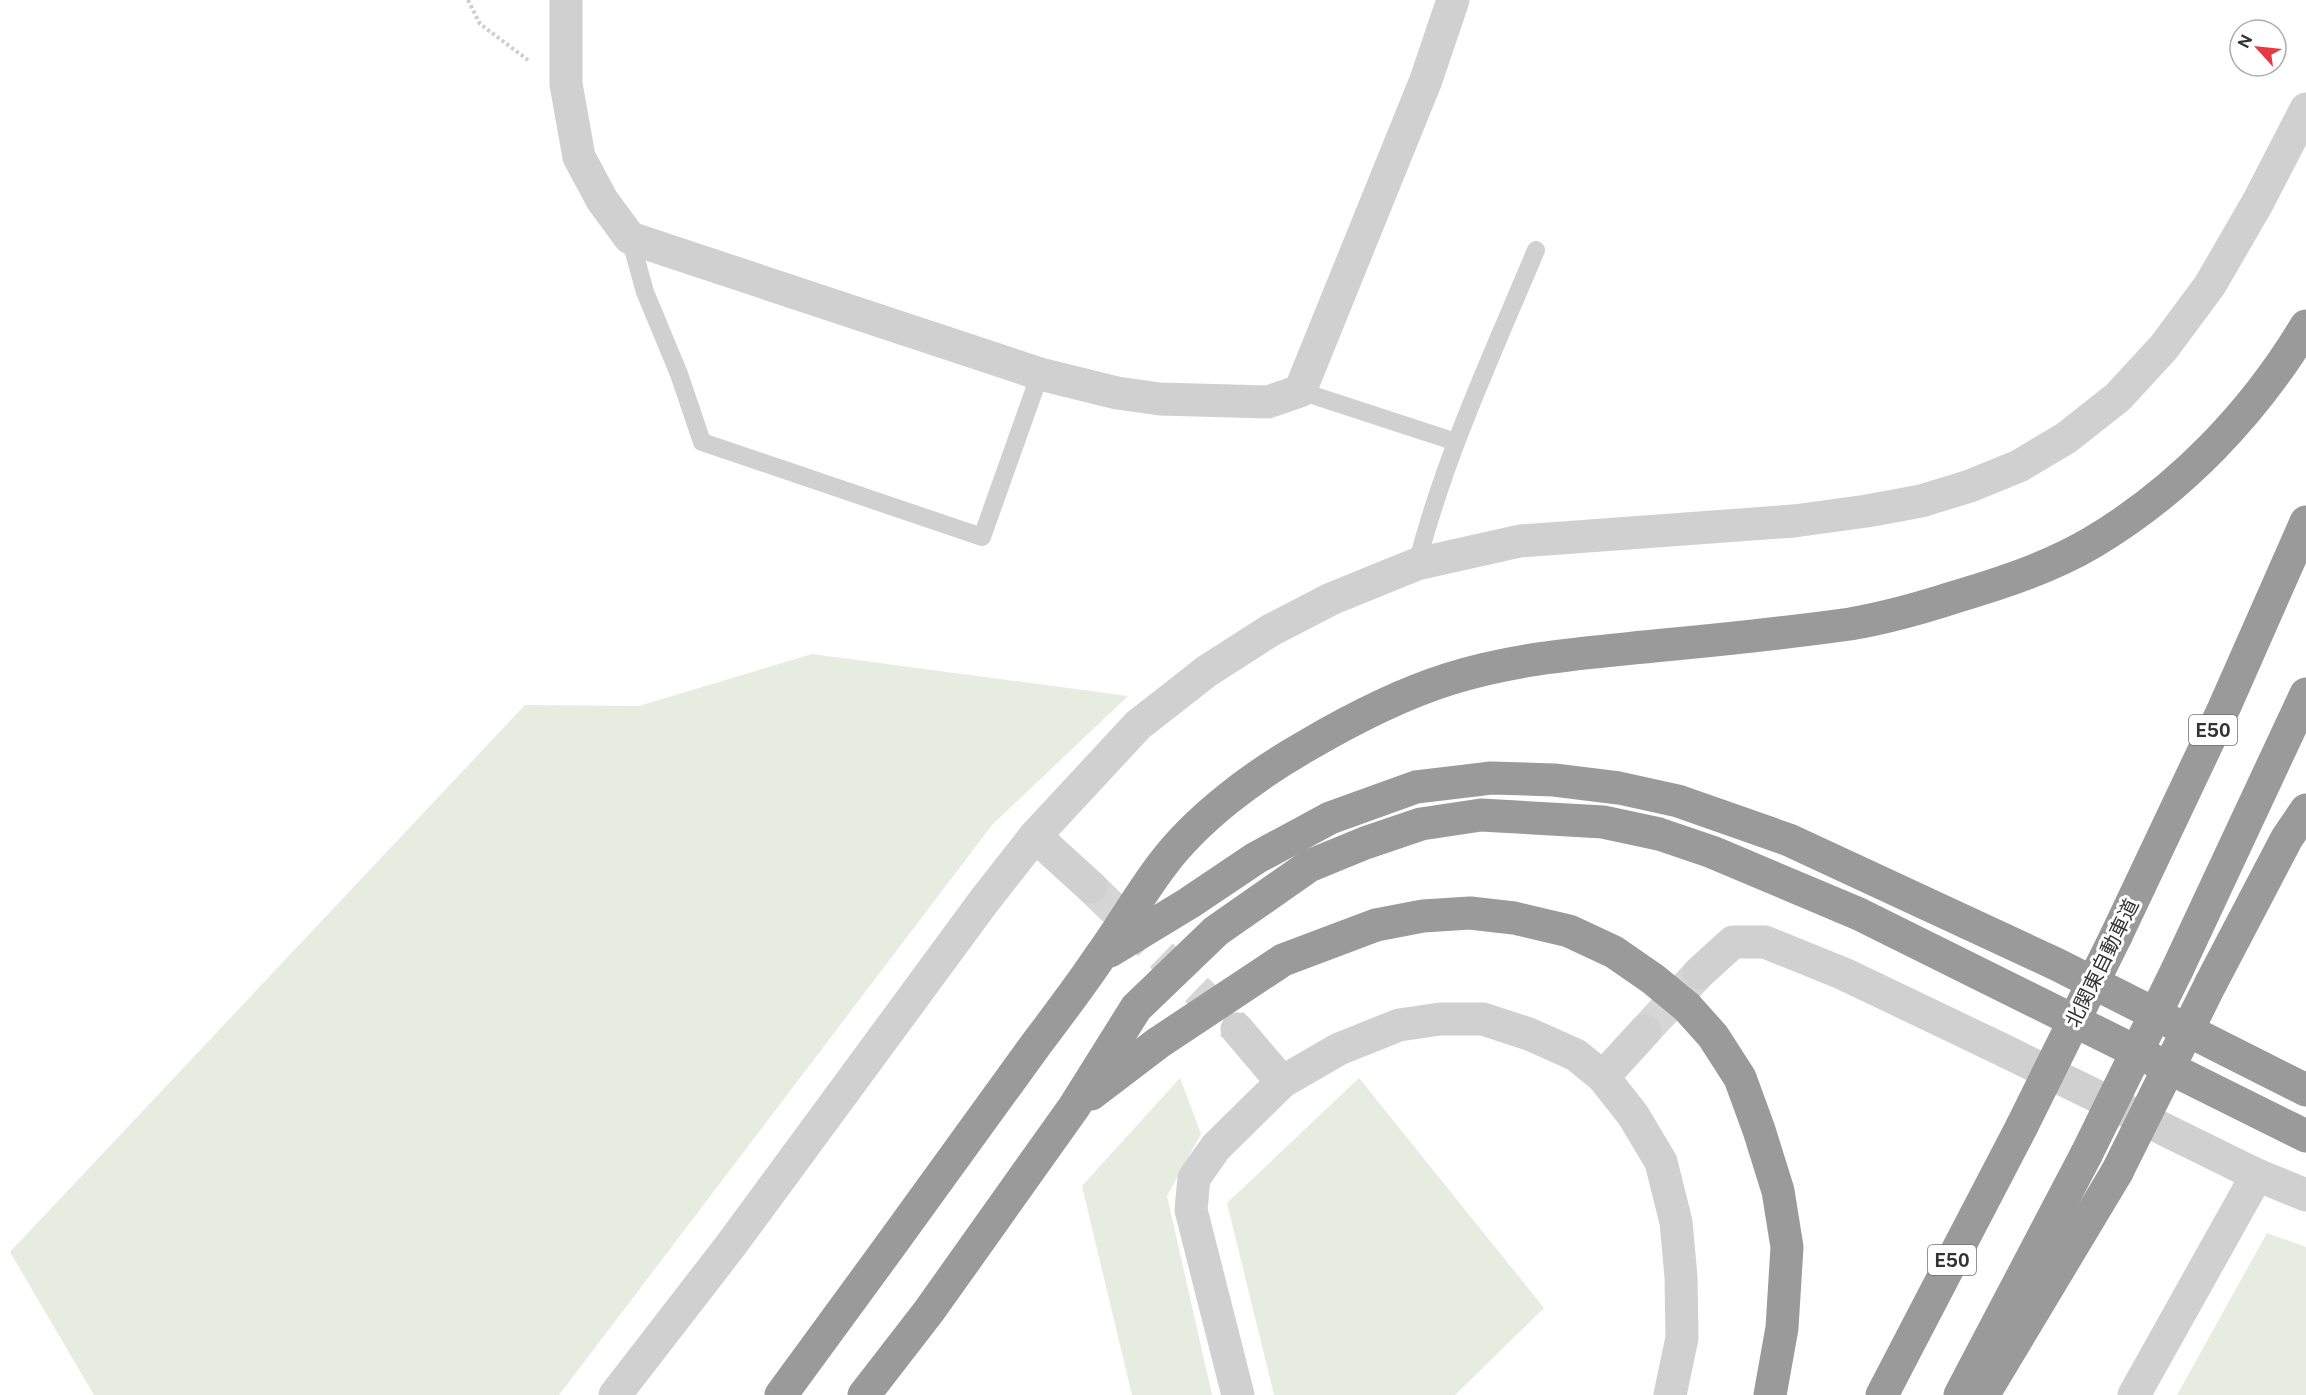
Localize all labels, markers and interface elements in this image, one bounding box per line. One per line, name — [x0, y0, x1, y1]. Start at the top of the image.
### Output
north arrow — [2228, 18, 2288, 78]
text: N — [2234, 32, 2256, 51]
road number: E50 — [2189, 715, 2237, 745]
street label: 北関東自動車道 — [2061, 895, 2143, 1031]
road number: E50 — [1928, 1245, 1976, 1275]

